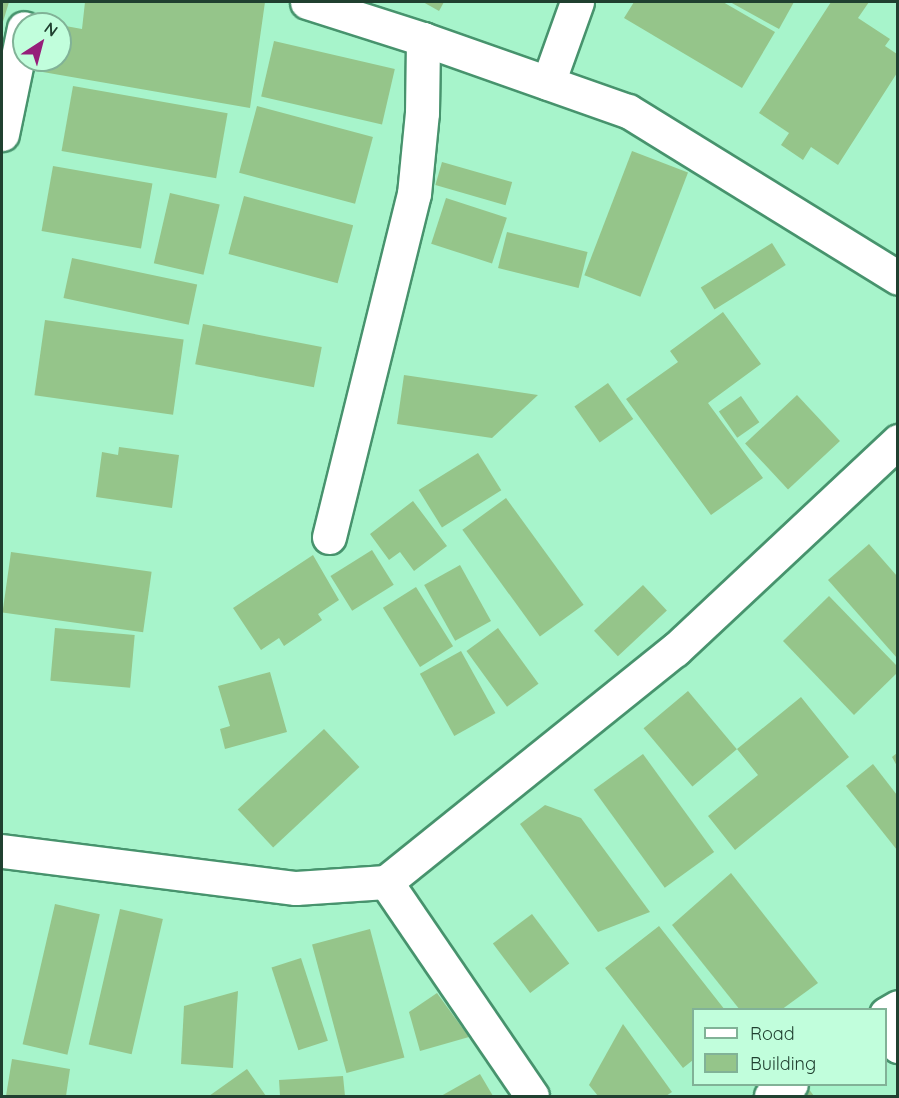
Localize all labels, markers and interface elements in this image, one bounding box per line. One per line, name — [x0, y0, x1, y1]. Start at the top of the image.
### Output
north arrow — [12, 12, 72, 72]
text: N — [41, 18, 62, 41]
legend — [692, 1008, 887, 1086]
text: Road — [750, 1022, 795, 1045]
text: Building — [750, 1052, 816, 1075]

